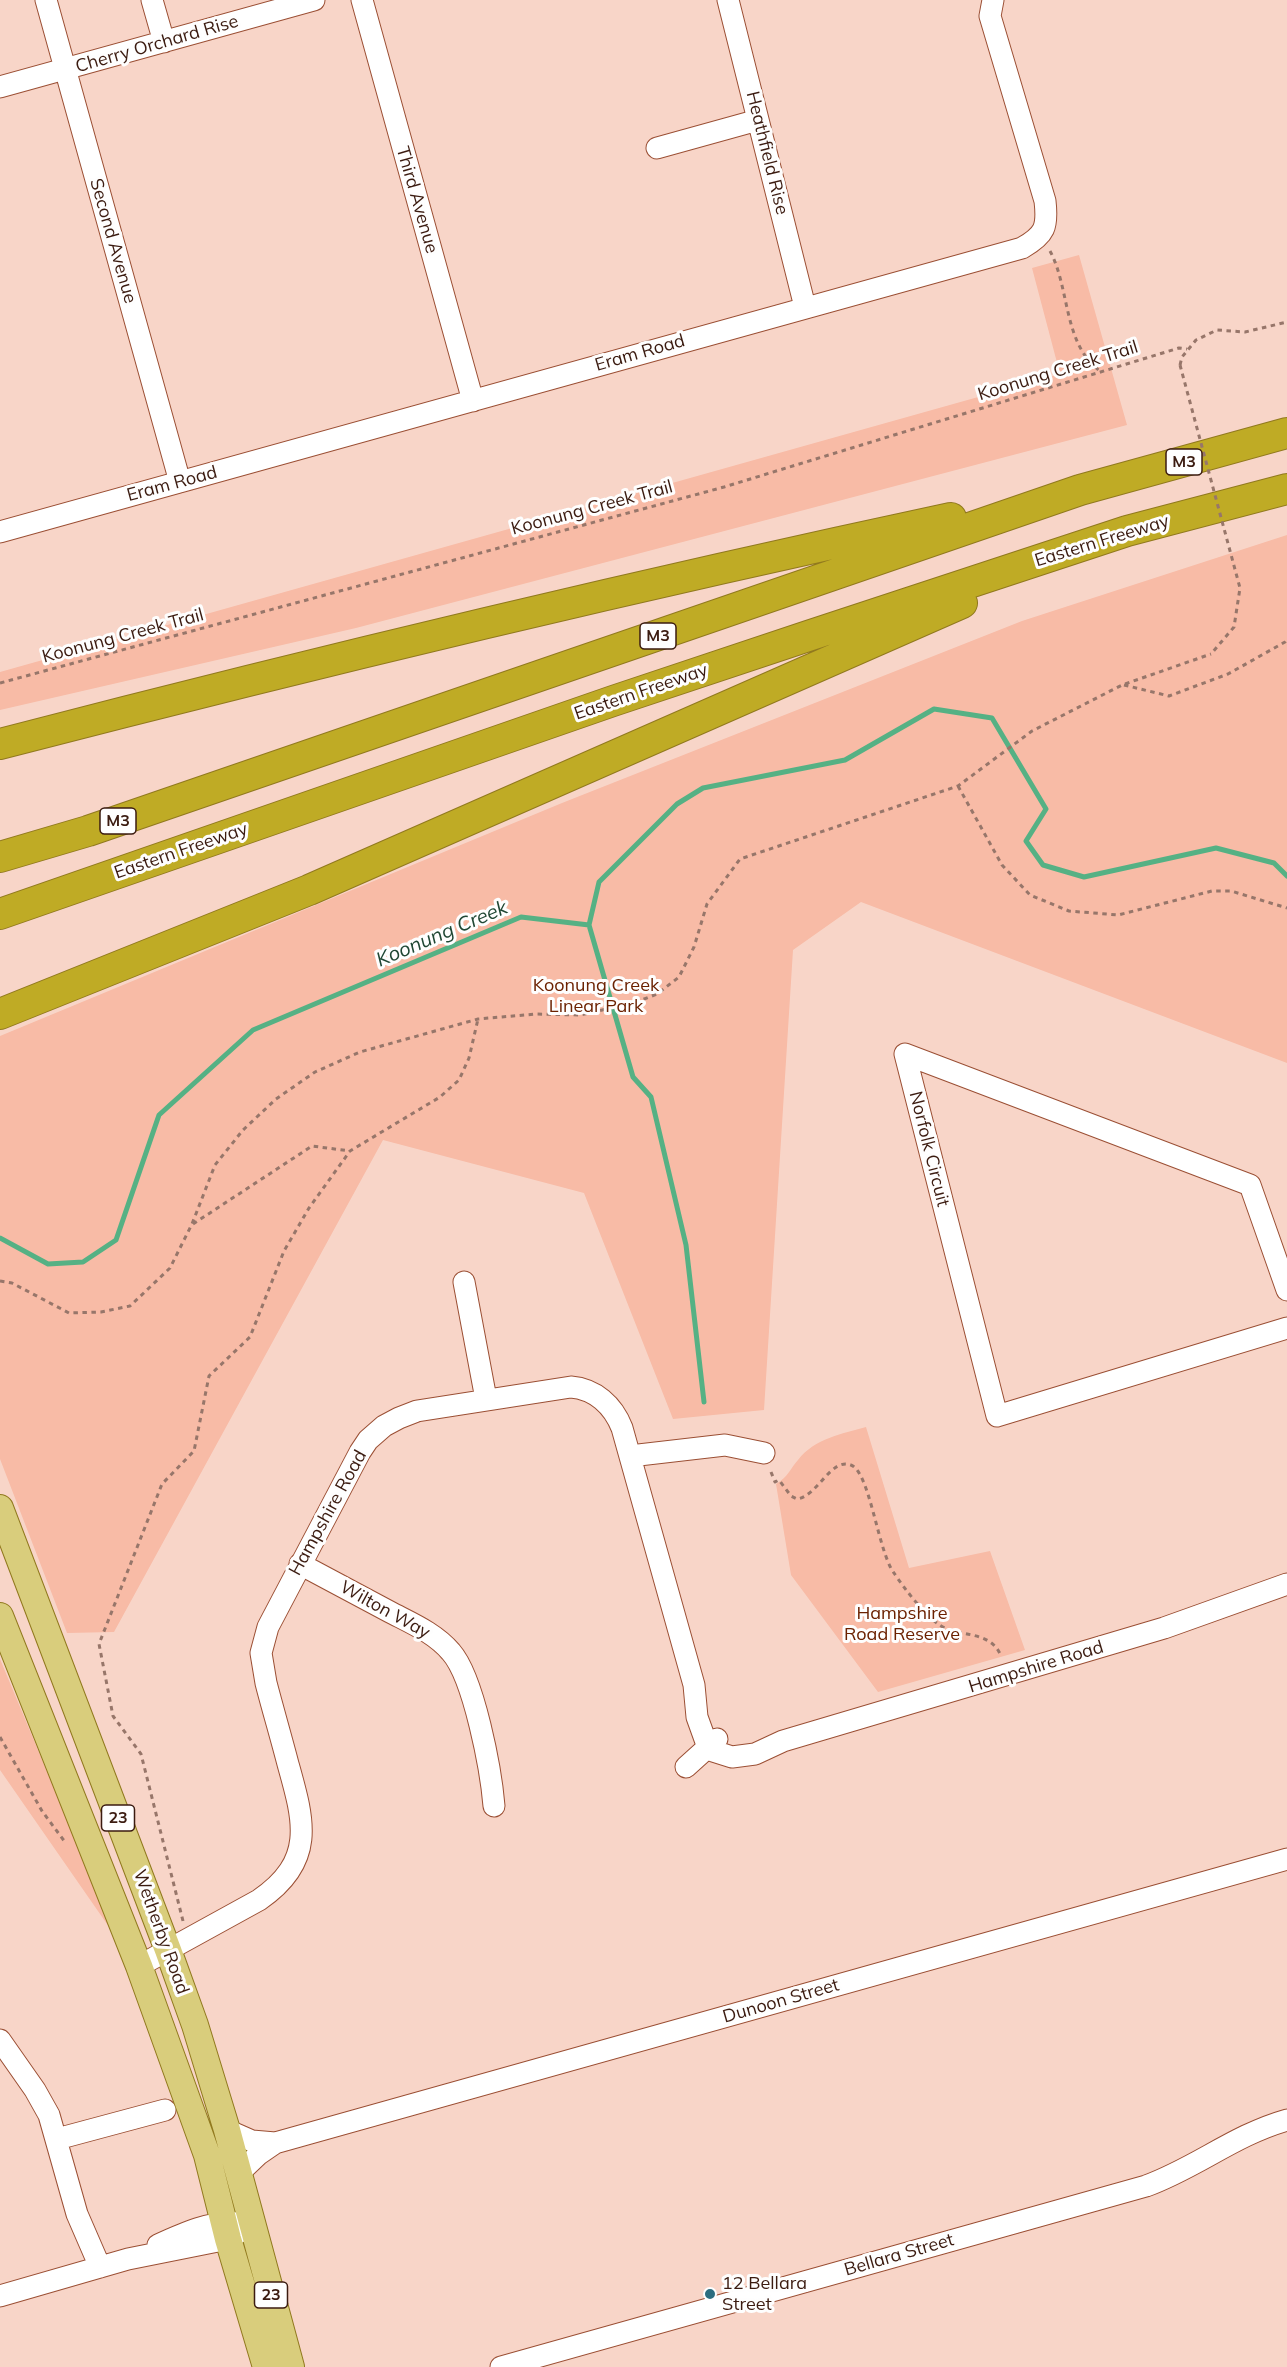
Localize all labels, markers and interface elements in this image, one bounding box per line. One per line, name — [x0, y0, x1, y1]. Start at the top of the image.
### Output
street label: Cherry Orchard Rise — [73, 10, 241, 78]
street label: Heathfield Rise — [741, 89, 793, 217]
street label: Third Avenue — [391, 144, 443, 256]
street label: Second Avenue — [85, 176, 141, 306]
street label: Eram Road — [593, 330, 687, 376]
street label: Koonung Creek Trail — [975, 336, 1141, 406]
road number: M3 — [1166, 449, 1202, 475]
street label: Eram Road — [125, 462, 219, 506]
street label: Koonung Creek Trail — [509, 476, 675, 540]
street label: Eastern Freeway — [1032, 510, 1172, 572]
street label: Koonung Creek Trail — [40, 604, 206, 668]
road number: M3 — [640, 623, 676, 649]
street label: Eastern Freeway — [572, 659, 710, 725]
road number: M3 — [100, 808, 136, 834]
street label: Eastern Freeway — [112, 818, 250, 884]
water label: Koonung Creek — [373, 896, 511, 972]
park label: Koonung Creek Linear Park — [533, 975, 659, 1018]
street label: Norfolk Circuit — [904, 1089, 954, 1209]
street label: Hampshire Road — [285, 1447, 371, 1579]
street label: Wilton Way — [336, 1576, 434, 1644]
park label: Hampshire Road Reserve — [844, 1603, 960, 1646]
street label: Hampshire Road — [966, 1636, 1106, 1698]
road number: 23 — [102, 1805, 134, 1831]
street label: Wetherby Road — [128, 1867, 194, 1997]
street label: Dunoon Street — [720, 1974, 842, 2028]
street label: Bellara Street — [842, 2229, 956, 2281]
place label: 12 Bellara Street — [722, 2273, 807, 2316]
road number: 23 — [254, 2282, 288, 2308]
marker: 12 Bellara Street — [703, 2287, 717, 2301]

